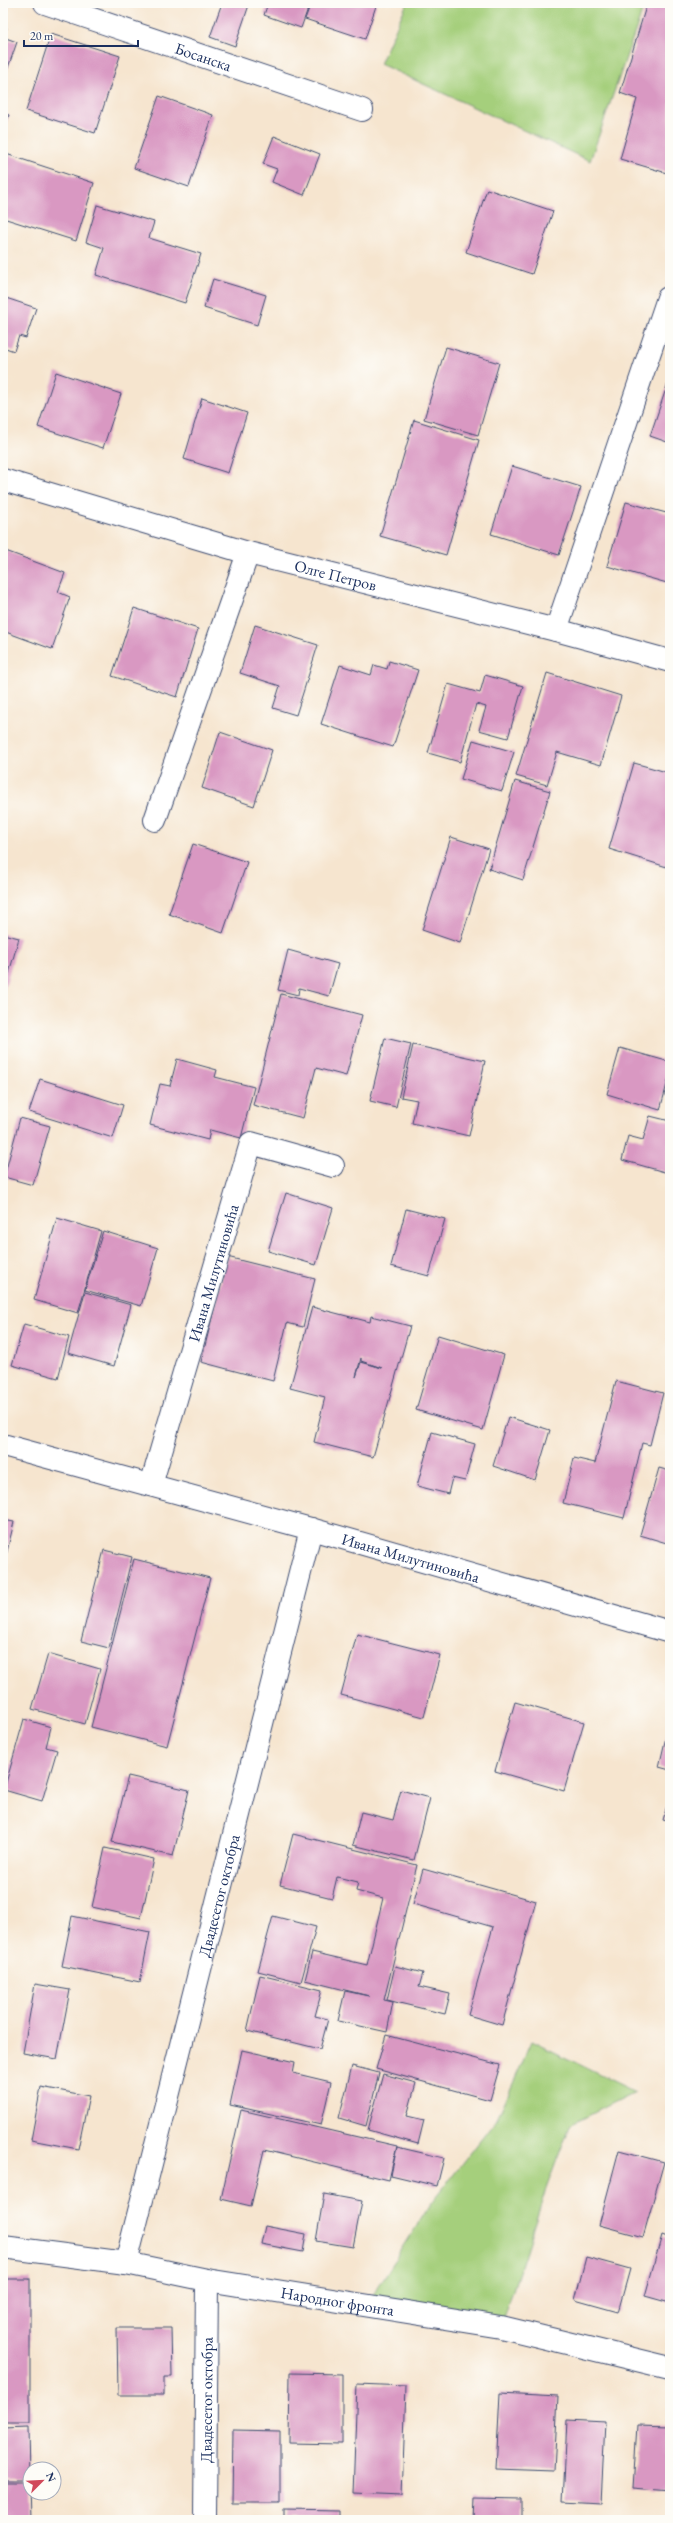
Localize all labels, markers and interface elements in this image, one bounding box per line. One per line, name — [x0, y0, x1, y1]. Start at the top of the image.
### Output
scale bar — [24, 22, 138, 48]
text: 20 m — [30, 28, 54, 44]
street label: Босанска — [172, 37, 235, 76]
street label: Олге Петров — [292, 555, 379, 595]
street label: Ивана Милутиновића — [183, 1201, 243, 1344]
street label: Ивана Милутиновића — [339, 1528, 483, 1588]
street label: Двадесетог октобра — [193, 1831, 244, 1959]
street label: Народног фронта — [279, 2281, 396, 2320]
street label: Двадесетог октобра — [195, 2336, 217, 2463]
north arrow — [22, 2461, 62, 2501]
text: N — [43, 2470, 59, 2484]

